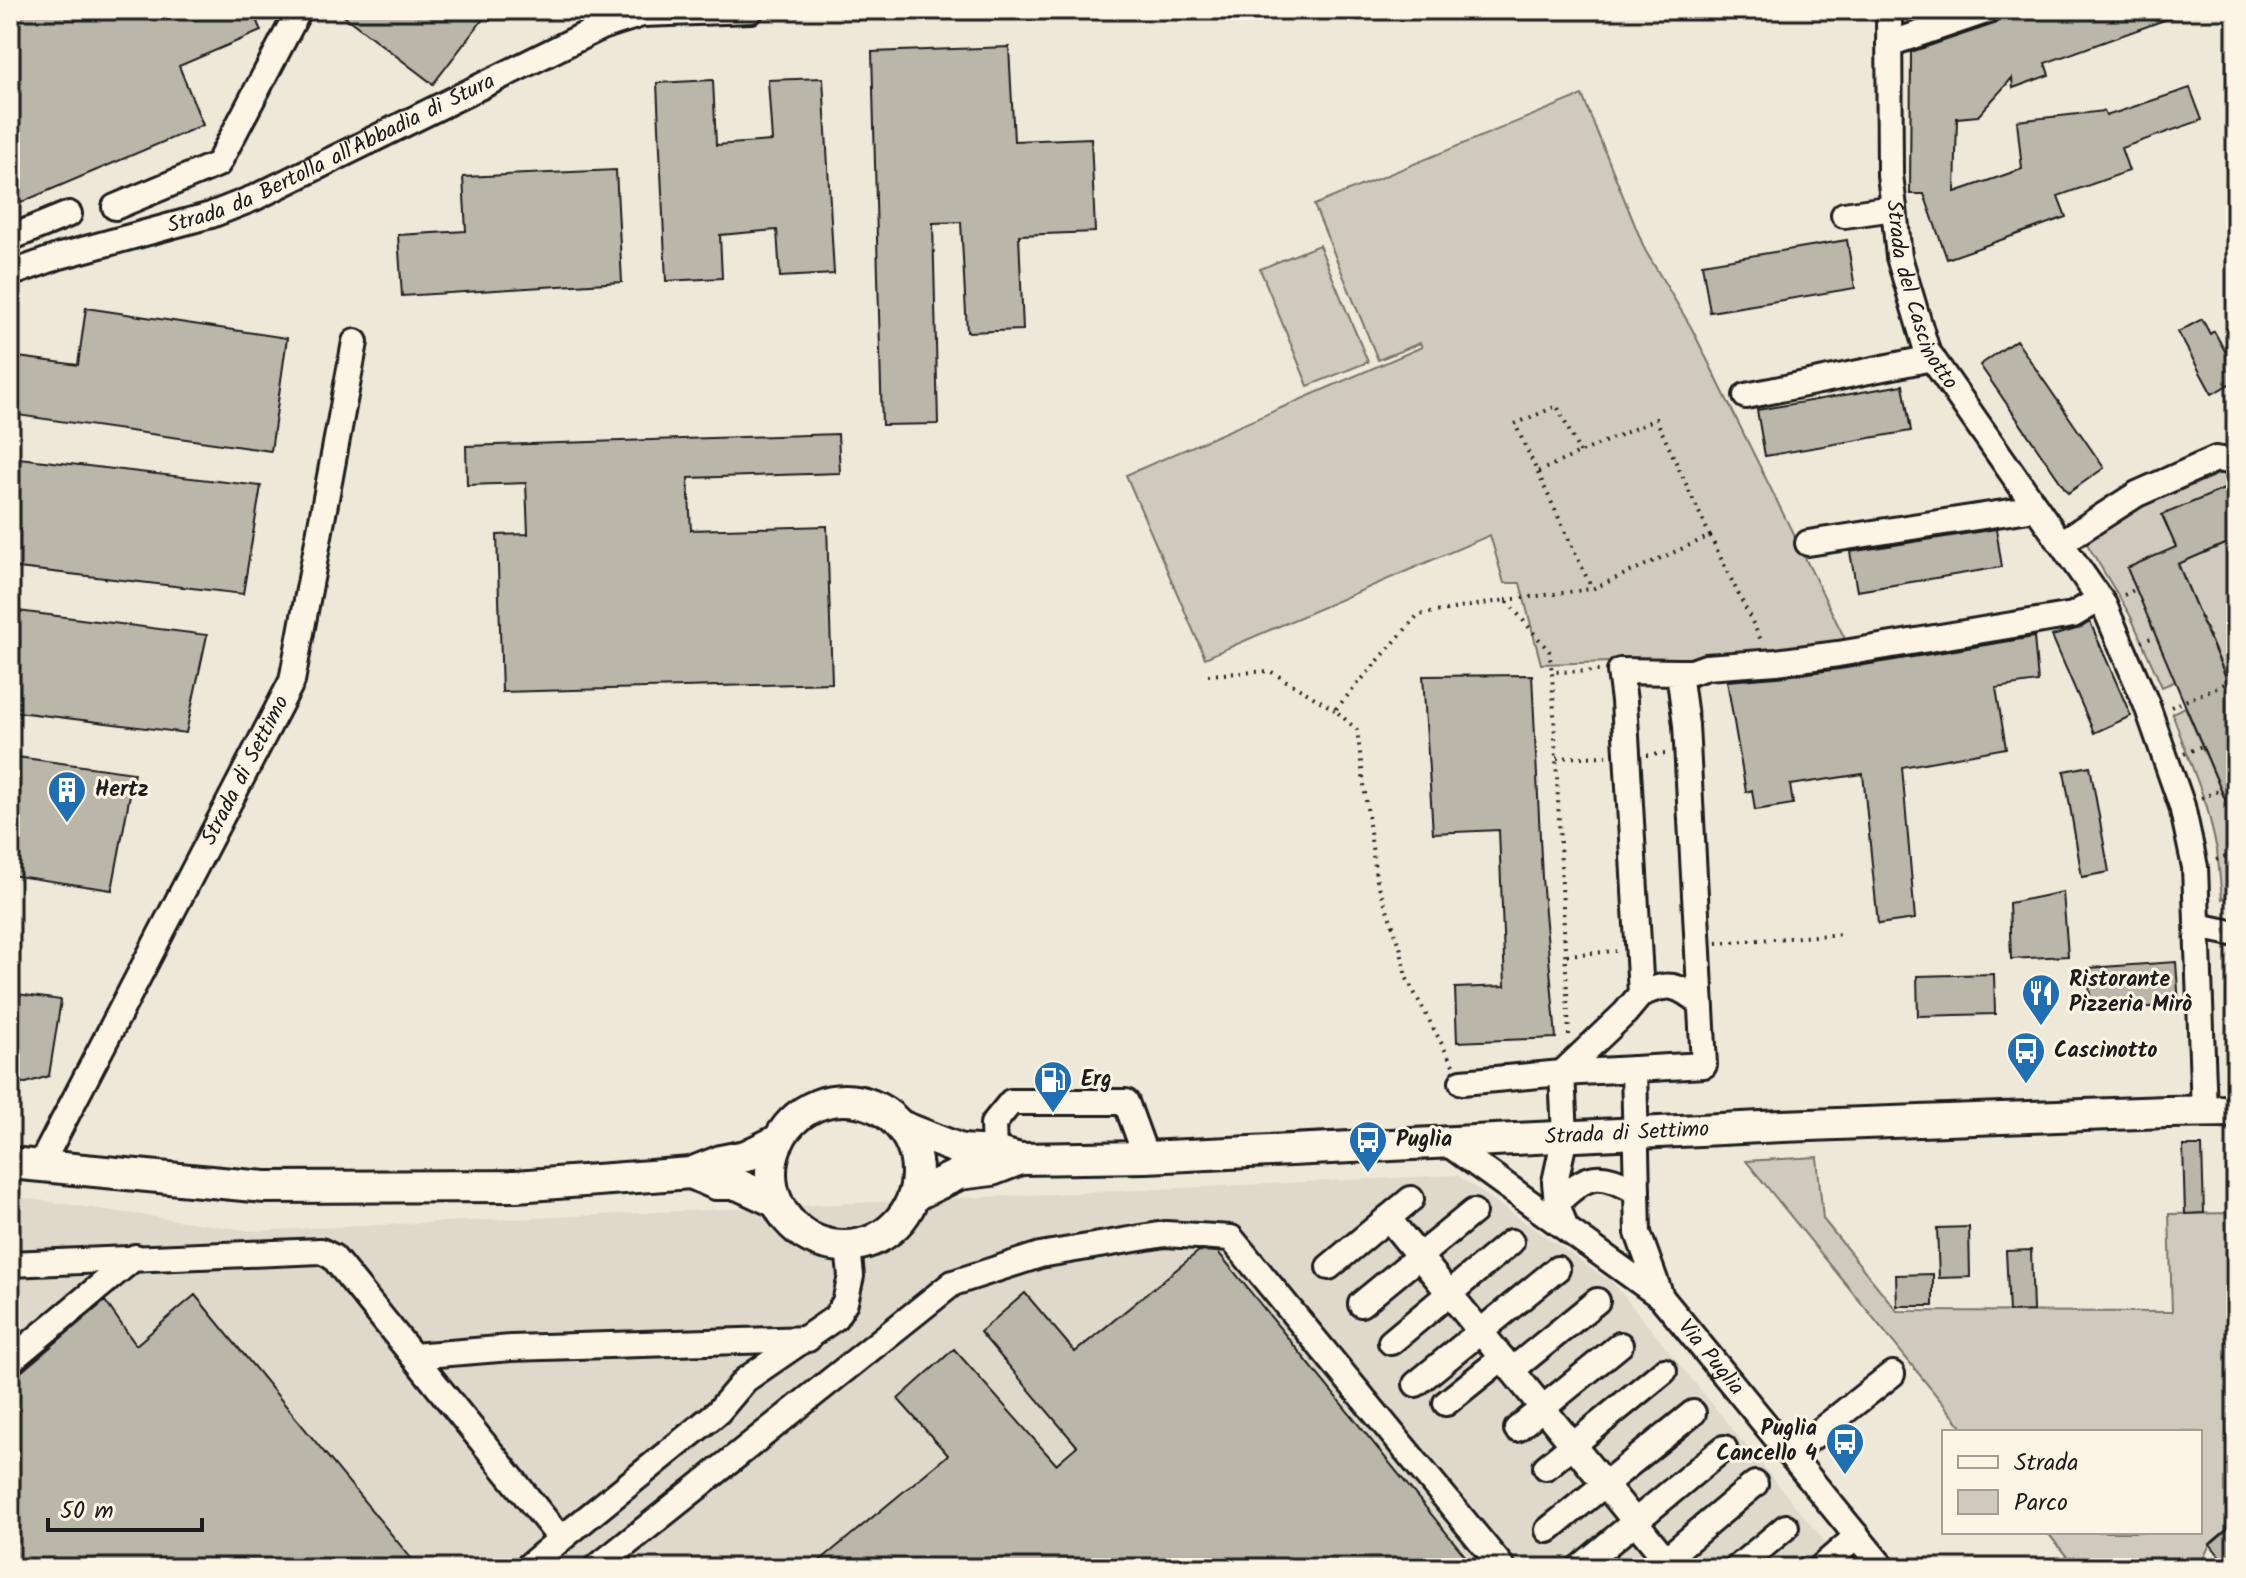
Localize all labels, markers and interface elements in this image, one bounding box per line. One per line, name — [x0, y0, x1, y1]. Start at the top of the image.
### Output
street label: Strada da Bertolla all'Abbadia di Stura — [163, 64, 501, 244]
street label: Strada del Cascinotto — [1876, 198, 1967, 397]
street label: Strada di Settimo — [192, 689, 299, 851]
building icon: Hertz — [46, 769, 88, 824]
place label: Hertz — [95, 773, 149, 808]
place label: Ristorante Pizzeria Mirò — [2069, 963, 2192, 1023]
restaurant icon: Ristorante Pizzeria Mirò — [2020, 972, 2062, 1027]
bus stop icon: Cascinotto — [2005, 1030, 2047, 1085]
place label: Cascinotto — [2054, 1034, 2158, 1069]
fuel station icon: Erg — [1032, 1059, 1074, 1114]
place label: Erg — [1081, 1063, 1112, 1098]
street label: Strada di Settimo — [1544, 1112, 1710, 1155]
bus stop icon: Puglia — [1347, 1119, 1389, 1174]
place label: Puglia — [1396, 1123, 1452, 1158]
street label: Via Puglia — [1669, 1312, 1753, 1404]
place label: Puglia Cancello 4 — [1716, 1412, 1817, 1472]
bus stop icon: Puglia Cancello 4 — [1824, 1421, 1866, 1476]
legend — [1942, 1430, 2202, 1534]
text: Strada — [2014, 1444, 2078, 1483]
scale bar — [48, 1482, 202, 1532]
text: Parco — [2014, 1484, 2068, 1523]
text: 50 m — [60, 1492, 114, 1531]

